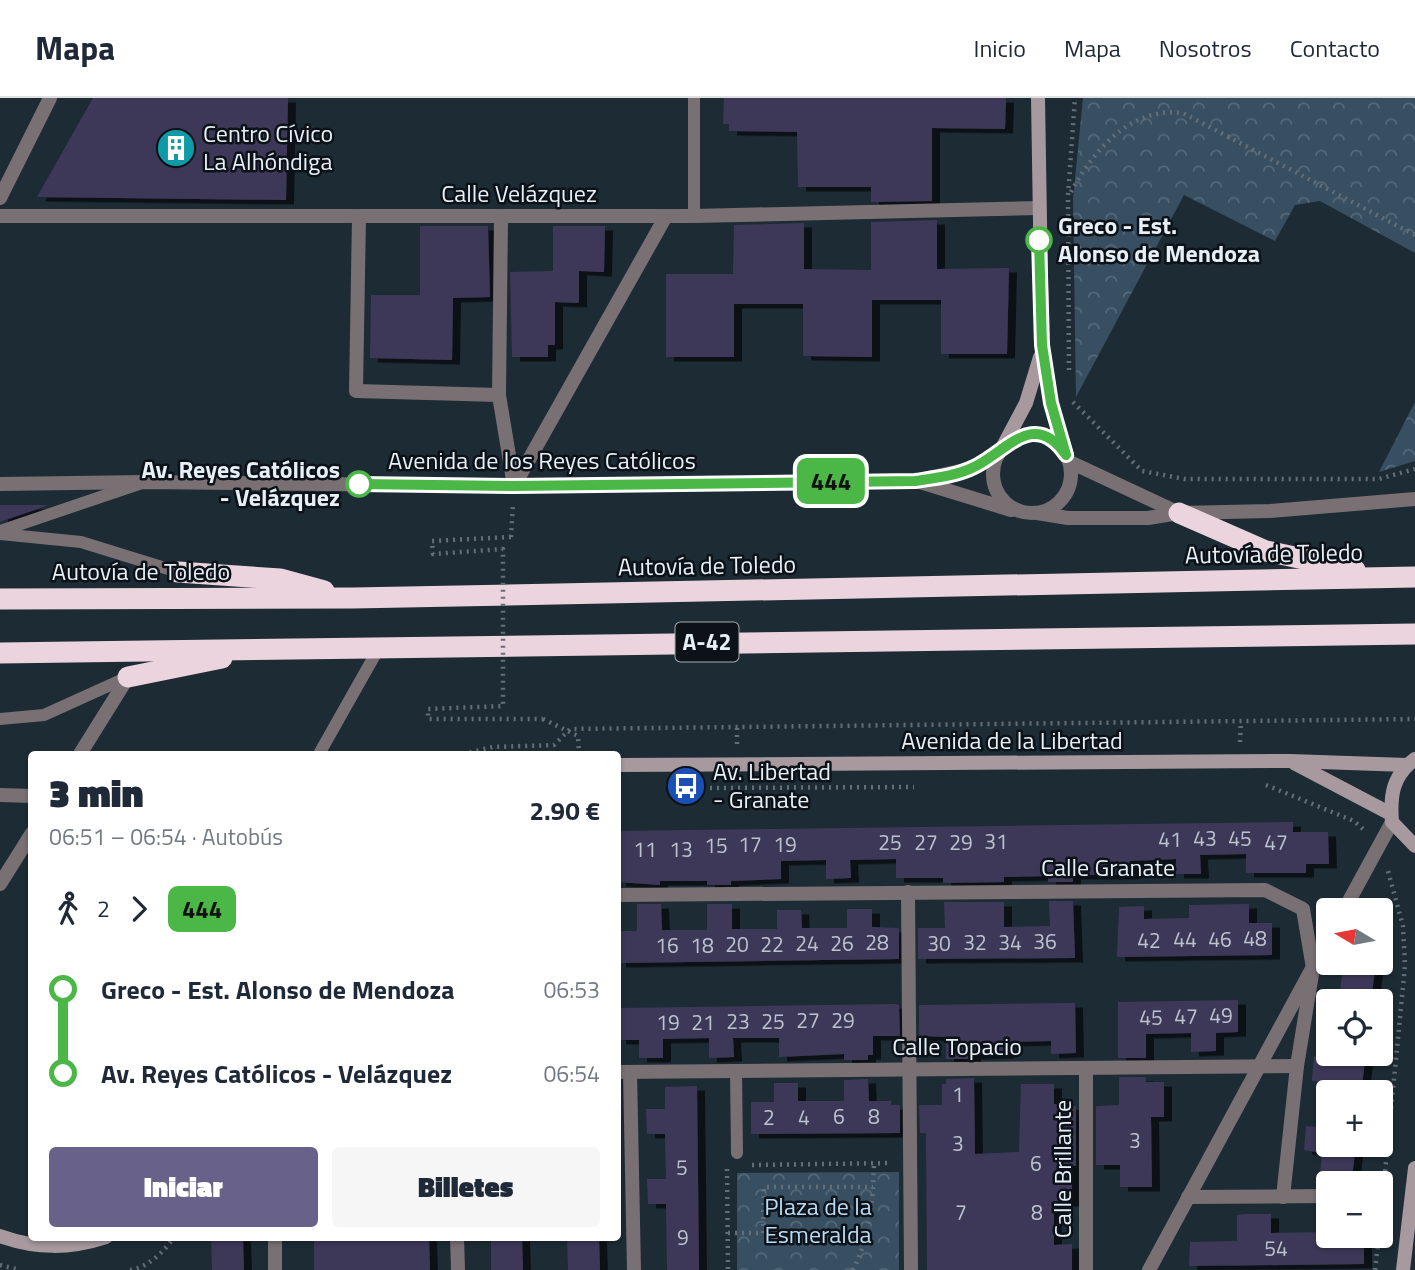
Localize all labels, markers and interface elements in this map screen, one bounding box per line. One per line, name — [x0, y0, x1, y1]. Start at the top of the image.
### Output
text: Mapa — [35, 23, 115, 73]
text: Inicio — [974, 30, 1026, 66]
text: Mapa — [1064, 30, 1121, 66]
text: Nosotros — [1159, 30, 1252, 66]
text: Contacto — [1290, 30, 1380, 66]
place label: Centro Cívico La Alhóndiga — [203, 115, 333, 179]
building icon: Centro Cívico La Alhóndiga — [155, 127, 197, 169]
street label: Calle Velázquez — [441, 175, 597, 211]
place label: Greco - Est. Alonso de Mendoza — [1058, 207, 1260, 271]
marker: Greco - Est. Alonso de Mendoza — [1026, 227, 1052, 253]
street label: Avenida de los Reyes Católicos — [388, 442, 696, 478]
place label: Av. Reyes Católicos - Velázquez — [141, 451, 340, 515]
line badge: 444 — [791, 458, 871, 504]
text: 444 — [811, 463, 851, 499]
marker: Av. Reyes Católicos - Velázquez — [346, 471, 372, 497]
street label: Autovía de Toledo — [1185, 533, 1363, 573]
street label: Autovía de Toledo — [618, 545, 796, 585]
street label: Autovía de Toledo — [52, 553, 230, 589]
road number: A-42 — [676, 622, 738, 662]
street label: Avenida de la Libertad — [901, 722, 1123, 758]
place label: Av. Libertad - Granate — [713, 753, 831, 817]
text: 3 min — [49, 764, 143, 822]
bus stop icon: Av. Libertad - Granate — [665, 765, 707, 807]
text: 2.90 € — [529, 791, 600, 830]
text: 06:51 – 06:54 · Autobús — [49, 819, 283, 854]
house number: 43 — [1193, 822, 1217, 854]
house number: 45 — [1228, 822, 1252, 854]
house number: 41 — [1158, 823, 1182, 855]
house number: 31 — [984, 825, 1008, 857]
house number: 25 — [878, 826, 902, 858]
house number: 27 — [914, 826, 938, 858]
house number: 29 — [949, 826, 973, 858]
house number: 47 — [1264, 826, 1288, 858]
house number: 17 — [738, 828, 762, 860]
house number: 19 — [773, 828, 797, 860]
house number: 15 — [704, 829, 728, 861]
house number: 11 — [633, 833, 657, 865]
house number: 13 — [669, 833, 693, 865]
street label: Calle Granate — [1041, 849, 1175, 885]
icon: walk — [49, 890, 87, 928]
icon: forward — [120, 890, 158, 928]
text: 2 — [97, 891, 110, 926]
text: 444 — [182, 891, 222, 927]
north arrow — [1316, 898, 1393, 975]
map controls — [1316, 898, 1393, 1248]
house number: 48 — [1243, 922, 1267, 954]
house number: 44 — [1173, 923, 1197, 955]
house number: 46 — [1208, 923, 1232, 955]
house number: 42 — [1137, 924, 1161, 956]
house number: 36 — [1033, 925, 1057, 957]
house number: 28 — [865, 926, 889, 958]
house number: 32 — [963, 926, 987, 958]
house number: 34 — [998, 926, 1022, 958]
house number: 24 — [795, 927, 819, 959]
house number: 26 — [830, 927, 854, 959]
house number: 30 — [927, 927, 951, 959]
house number: 20 — [725, 928, 749, 960]
house number: 22 — [760, 928, 784, 960]
house number: 16 — [655, 929, 679, 961]
house number: 18 — [690, 929, 714, 961]
text: Greco - Est. Alonso de Mendoza — [101, 970, 455, 1009]
text: 06:53 — [543, 972, 600, 1007]
button: locate — [1316, 989, 1393, 1066]
house number: 49 — [1209, 999, 1233, 1031]
house number: 47 — [1174, 1000, 1198, 1032]
house number: 45 — [1139, 1001, 1163, 1033]
house number: 27 — [796, 1004, 820, 1036]
house number: 29 — [831, 1004, 855, 1036]
house number: 23 — [726, 1005, 750, 1037]
house number: 25 — [761, 1005, 785, 1037]
house number: 19 — [656, 1006, 680, 1038]
house number: 21 — [691, 1006, 715, 1038]
street label: Calle Topacio — [892, 1028, 1022, 1064]
text: Av. Reyes Católicos - Velázquez — [101, 1054, 452, 1093]
text: 06:54 — [543, 1056, 600, 1091]
house number: 1 — [952, 1078, 964, 1110]
button: + — [1316, 1080, 1393, 1157]
house number: 6 — [833, 1100, 845, 1132]
house number: 8 — [868, 1100, 880, 1132]
street label: Calle Brillante — [1044, 1100, 1080, 1238]
house number: 2 — [763, 1101, 775, 1133]
house number: 4 — [798, 1101, 810, 1133]
house number: 3 — [1129, 1124, 1141, 1156]
house number: 3 — [952, 1127, 964, 1159]
button: Iniciar — [49, 1147, 318, 1227]
button: Billetes — [332, 1147, 600, 1227]
house number: 6 — [1030, 1147, 1042, 1179]
house number: 5 — [676, 1151, 688, 1183]
button: − — [1316, 1171, 1393, 1248]
park label: Plaza de la Esmeralda — [764, 1188, 872, 1252]
house number: 7 — [955, 1196, 967, 1228]
house number: 8 — [1031, 1196, 1043, 1228]
house number: 9 — [677, 1221, 689, 1253]
house number: 54 — [1264, 1232, 1288, 1264]

